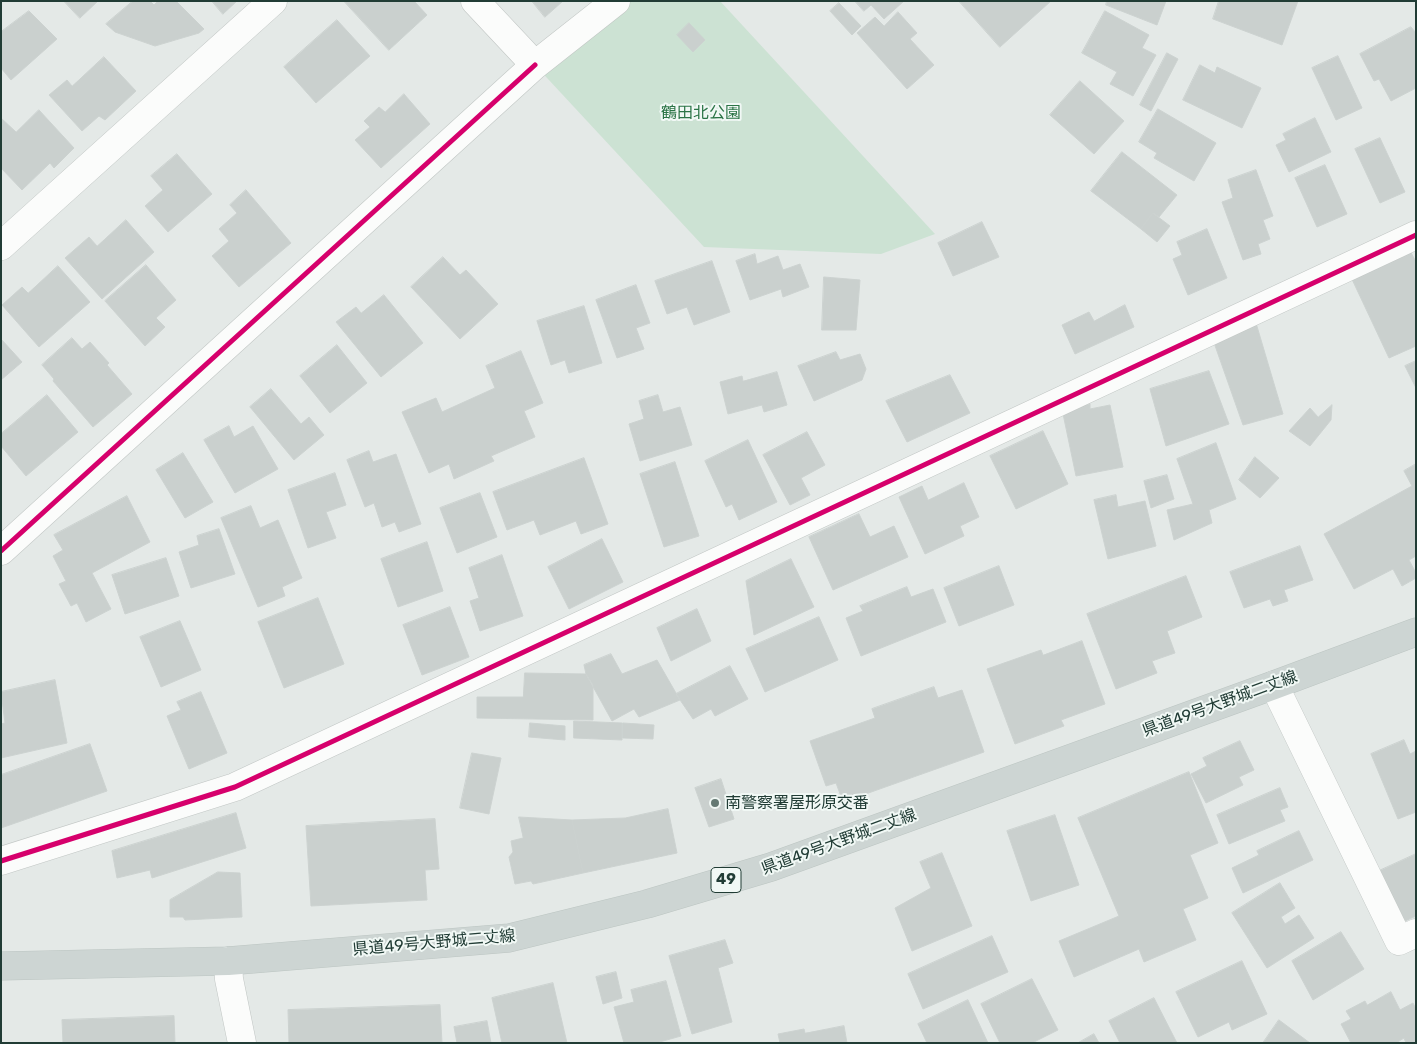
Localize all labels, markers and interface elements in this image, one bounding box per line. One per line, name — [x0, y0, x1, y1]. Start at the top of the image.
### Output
park label: 鶴田北公園 — [661, 103, 741, 123]
street label: 県道49号大野城二丈線 — [1140, 667, 1300, 741]
place label: 南警察署屋形原交番 — [725, 793, 869, 813]
marker: 南警察署屋形原交番 — [709, 797, 721, 809]
street label: 県道49号大野城二丈線 — [759, 805, 919, 879]
road number: 49 — [711, 868, 741, 892]
street label: 県道49号大野城二丈線 — [352, 926, 516, 960]

